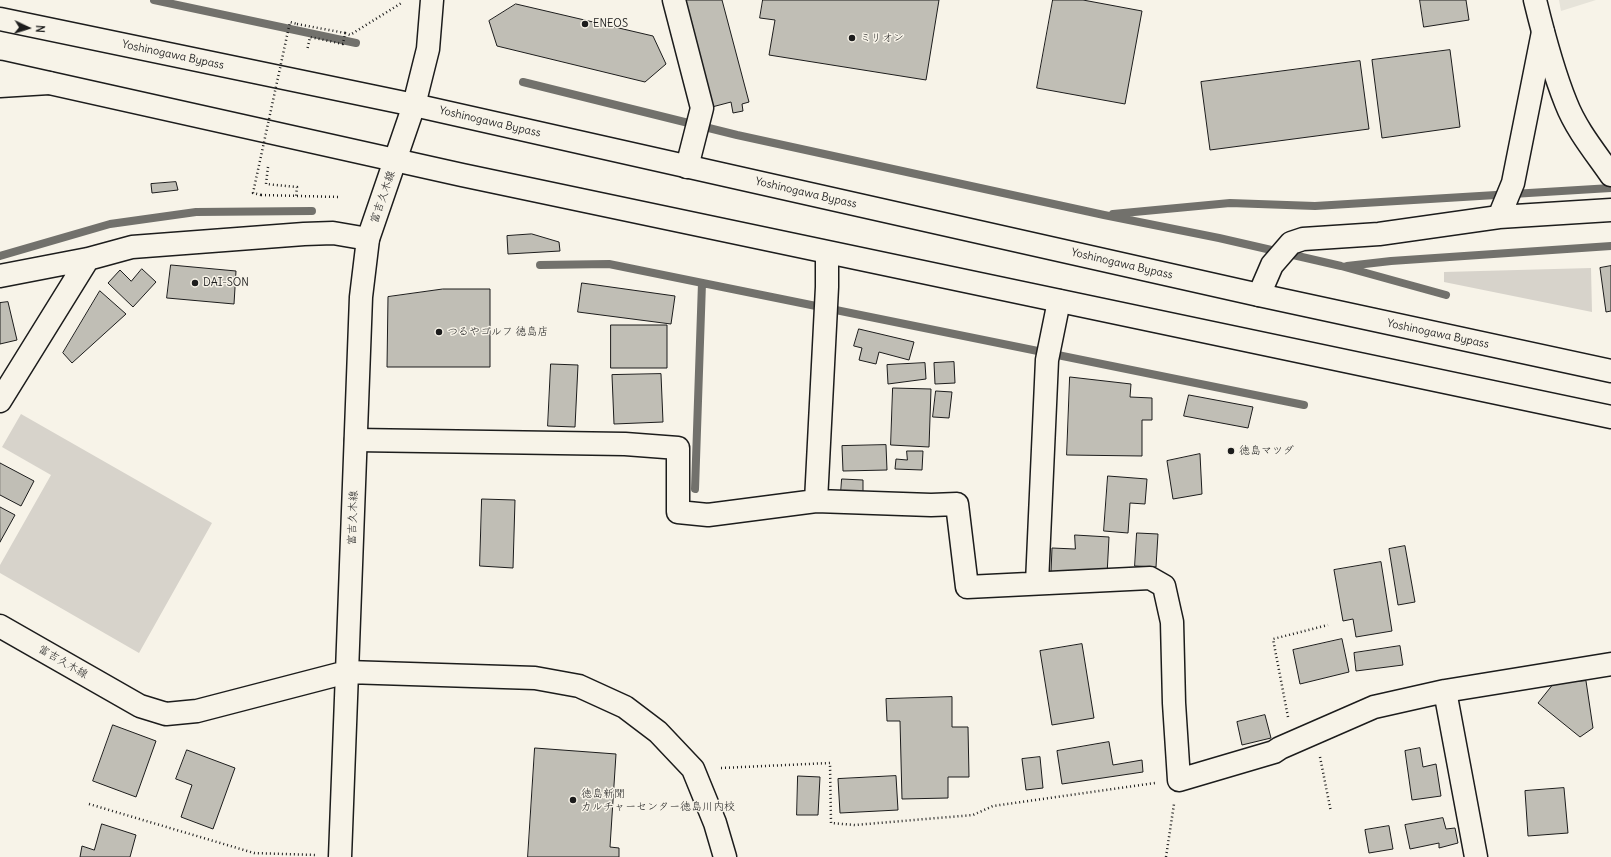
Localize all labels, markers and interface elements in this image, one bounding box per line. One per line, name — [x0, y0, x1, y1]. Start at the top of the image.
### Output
north arrow — [8, 8, 48, 48]
place label: ENEOS — [593, 17, 628, 31]
marker: ENEOS — [580, 19, 590, 29]
text: N — [33, 25, 47, 33]
place label: ミリオン — [860, 31, 904, 45]
marker: ミリオン — [847, 33, 857, 43]
street label: Yoshinogawa Bypass — [121, 38, 225, 72]
street label: Yoshinogawa Bypass — [438, 104, 542, 140]
street label: 富吉久木線 — [368, 169, 398, 225]
street label: Yoshinogawa Bypass — [754, 175, 858, 211]
street label: Yoshinogawa Bypass — [1070, 246, 1174, 282]
place label: DAI-SON — [203, 276, 249, 290]
marker: DAI-SON — [190, 278, 200, 288]
street label: Yoshinogawa Bypass — [1386, 317, 1490, 351]
place label: つるやゴルフ 徳島店 — [447, 325, 549, 339]
marker: つるやゴルフ 徳島店 — [434, 327, 444, 337]
place label: 徳島マツダ — [1239, 444, 1294, 458]
marker: 徳島マツダ — [1226, 446, 1236, 456]
street label: 富吉久木線 — [345, 490, 361, 546]
street label: 富吉久木線 — [36, 643, 90, 681]
place label: 徳島新聞 カルチャーセンター徳島川内校 — [581, 787, 735, 813]
marker: 徳島新聞 カルチャーセンター徳島川内校 — [568, 795, 578, 805]

